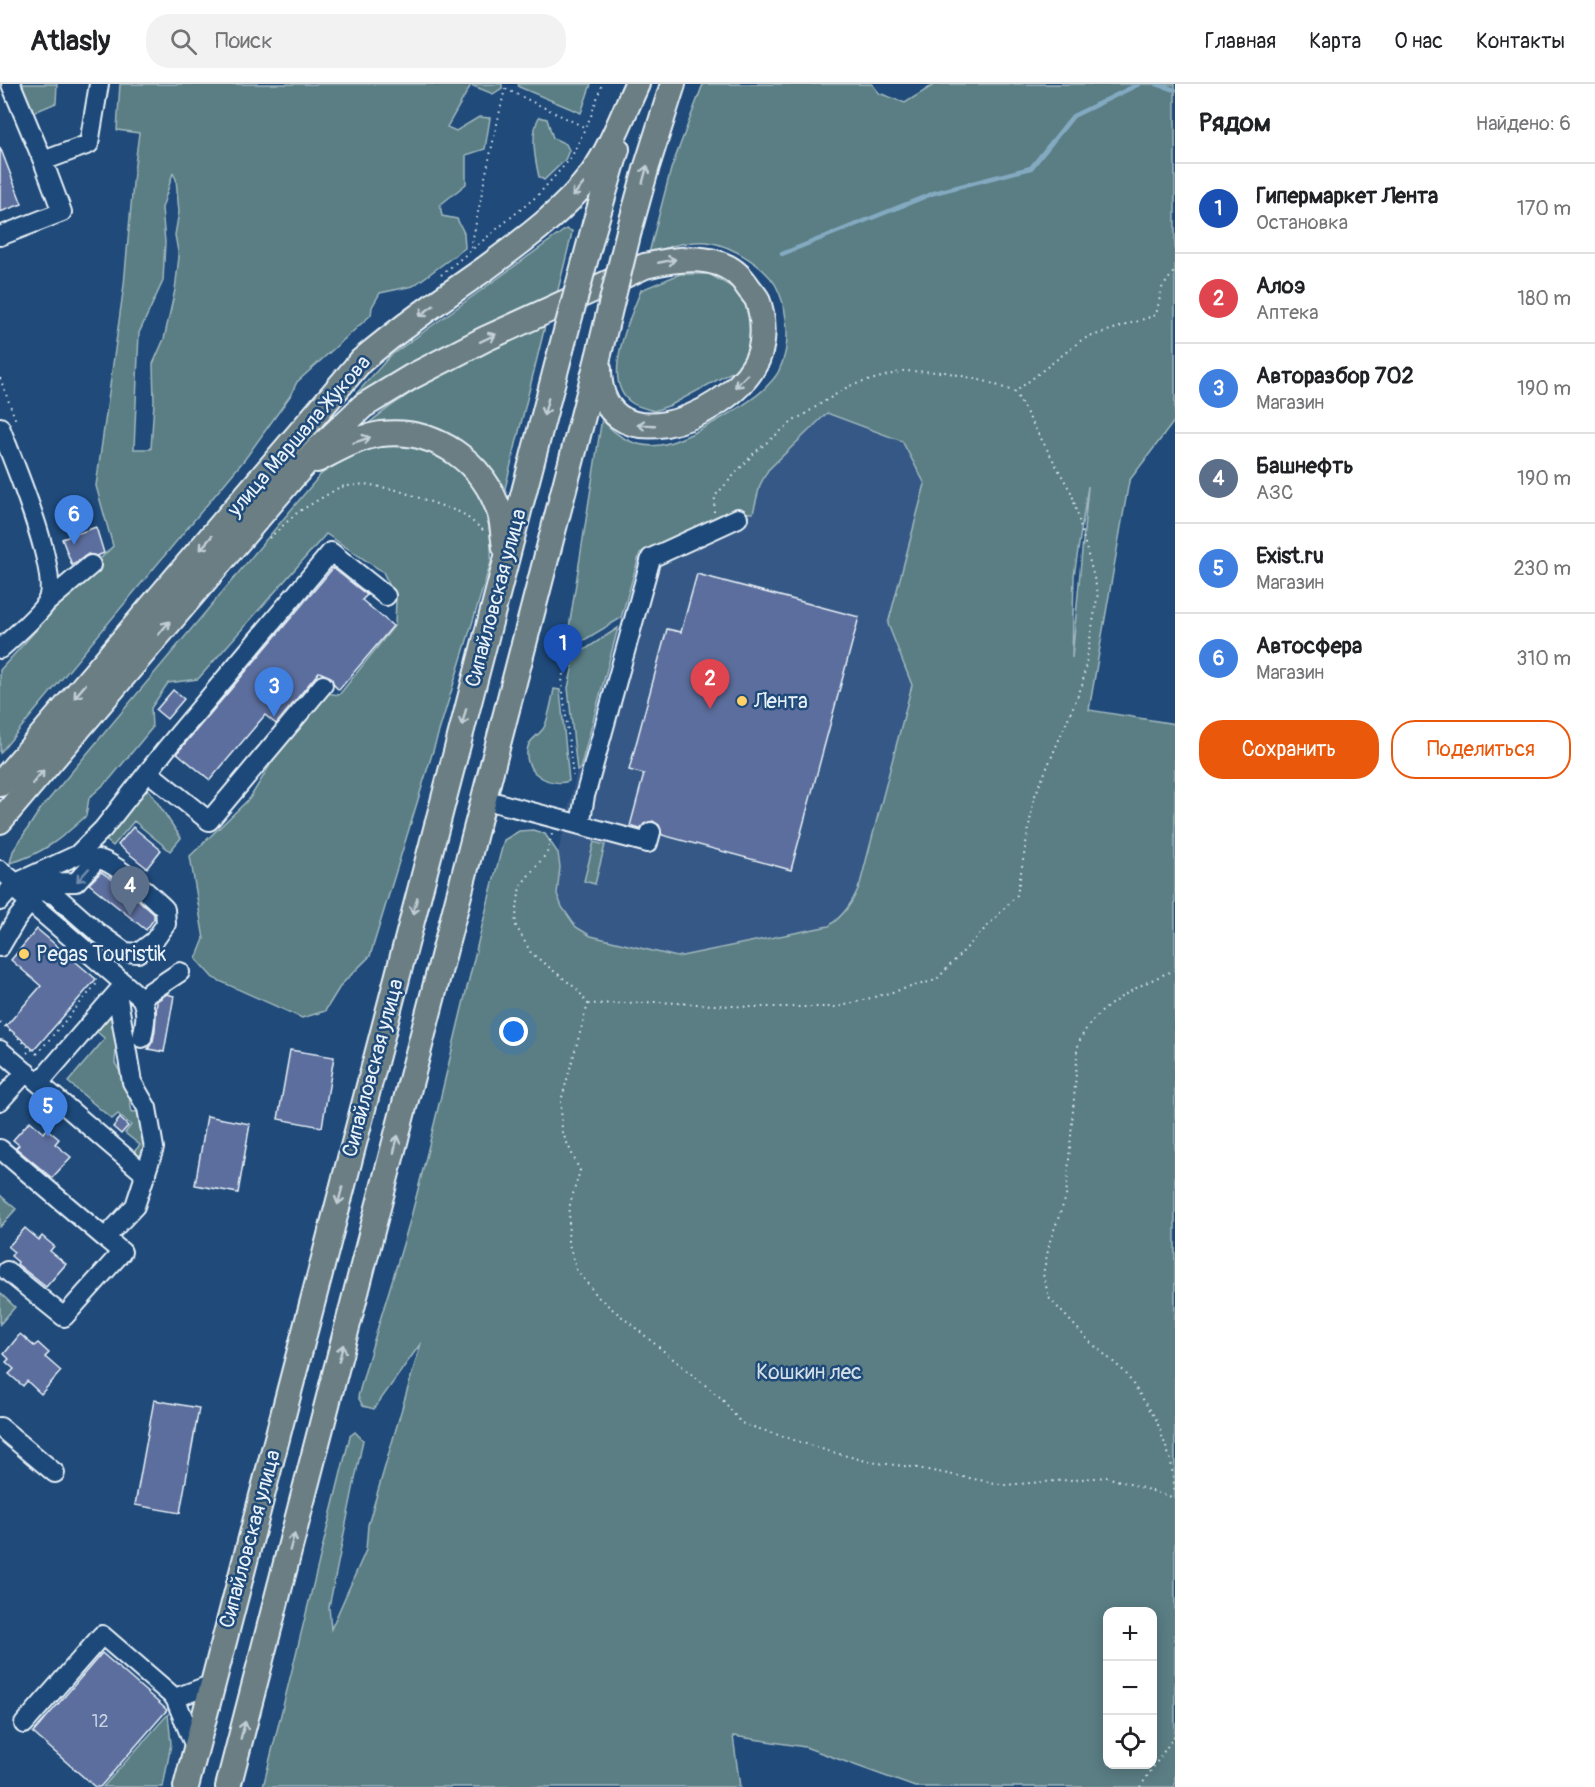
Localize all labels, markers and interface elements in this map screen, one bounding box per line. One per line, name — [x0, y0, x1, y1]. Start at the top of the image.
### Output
search box — [146, 14, 566, 68]
text: Atlasly — [30, 24, 110, 59]
icon: search — [167, 25, 200, 58]
text: Поиск — [215, 27, 273, 55]
text: Главная — [1205, 28, 1276, 55]
text: Карта — [1309, 28, 1361, 55]
text: О нас — [1394, 28, 1443, 55]
text: Контакты — [1476, 28, 1565, 55]
text: Рядом — [1199, 107, 1271, 139]
text: Найдено: 6 — [1476, 111, 1571, 136]
one-way arrow — [639, 165, 651, 184]
one-way arrow — [572, 182, 585, 198]
text: Гипермаркет Лента — [1256, 182, 1438, 210]
text: 1 — [1215, 196, 1222, 221]
text: 170 m — [1517, 196, 1571, 221]
text: Остановка — [1256, 210, 1348, 235]
one-way arrow — [657, 255, 676, 266]
text: Алоэ — [1256, 272, 1305, 300]
text: 2 — [1213, 286, 1224, 311]
text: 180 m — [1517, 286, 1571, 311]
text: Аптека — [1256, 300, 1319, 325]
one-way arrow — [419, 305, 435, 317]
one-way arrow — [479, 331, 497, 343]
street label: улица Маршала Жукова — [221, 350, 377, 523]
text: Авторазбор 702 — [1256, 362, 1414, 390]
one-way arrow — [733, 374, 748, 389]
text: 3 — [1213, 376, 1224, 401]
text: 190 m — [1517, 376, 1571, 401]
text: Магазин — [1256, 390, 1324, 415]
one-way arrow — [540, 397, 551, 416]
one-way arrow — [637, 419, 656, 430]
one-way arrow — [353, 433, 371, 444]
text: Башнефть — [1256, 452, 1354, 480]
text: 4 — [1213, 466, 1224, 491]
text: 190 m — [1517, 466, 1571, 491]
text: АЗС — [1256, 480, 1293, 505]
pin: 6 — [54, 496, 94, 545]
street label: Сипайловская улица — [459, 506, 533, 690]
one-way arrow — [199, 535, 213, 550]
text: Exist.ru — [1256, 542, 1324, 570]
text: 5 — [1213, 556, 1224, 581]
text: 230 m — [1514, 556, 1571, 581]
text: Магазин — [1256, 570, 1324, 595]
one-way arrow — [158, 620, 171, 636]
pin: 1 — [544, 624, 582, 674]
text: Автосфера — [1256, 632, 1362, 660]
text: 6 — [1213, 646, 1224, 671]
text: 310 m — [1516, 646, 1571, 671]
pin: 2 — [690, 660, 730, 709]
text: Магазин — [1256, 660, 1324, 685]
pin: 3 — [254, 668, 294, 717]
one-way arrow — [73, 683, 86, 699]
place label: Лента — [753, 688, 808, 715]
marker: Лента — [735, 694, 749, 708]
one-way arrow — [458, 707, 470, 726]
button: Сохранить — [1199, 720, 1379, 779]
button: Поделиться — [1391, 720, 1571, 779]
one-way arrow — [31, 770, 45, 785]
pin: 4 — [110, 866, 150, 916]
one-way arrow — [76, 867, 90, 882]
one-way arrow — [409, 896, 421, 915]
place label: Pegas Touristik — [36, 941, 167, 968]
marker: Pegas Touristik — [17, 947, 31, 961]
street label: Сипайловская улица — [336, 976, 410, 1160]
your location — [499, 1017, 528, 1046]
pin: 5 — [28, 1088, 68, 1137]
one-way arrow — [390, 1135, 402, 1154]
one-way arrow — [333, 1186, 345, 1205]
one-way arrow — [336, 1344, 348, 1363]
park label: Кошкин лес — [756, 1359, 862, 1386]
street label: Сипайловская улица — [213, 1447, 287, 1631]
one-way arrow — [287, 1533, 299, 1552]
map controls — [1103, 1607, 1157, 1769]
button: + — [1103, 1607, 1157, 1661]
button: − — [1103, 1661, 1157, 1715]
house number: 12 — [91, 1710, 109, 1733]
button: locate — [1103, 1715, 1157, 1769]
one-way arrow — [238, 1721, 249, 1740]

